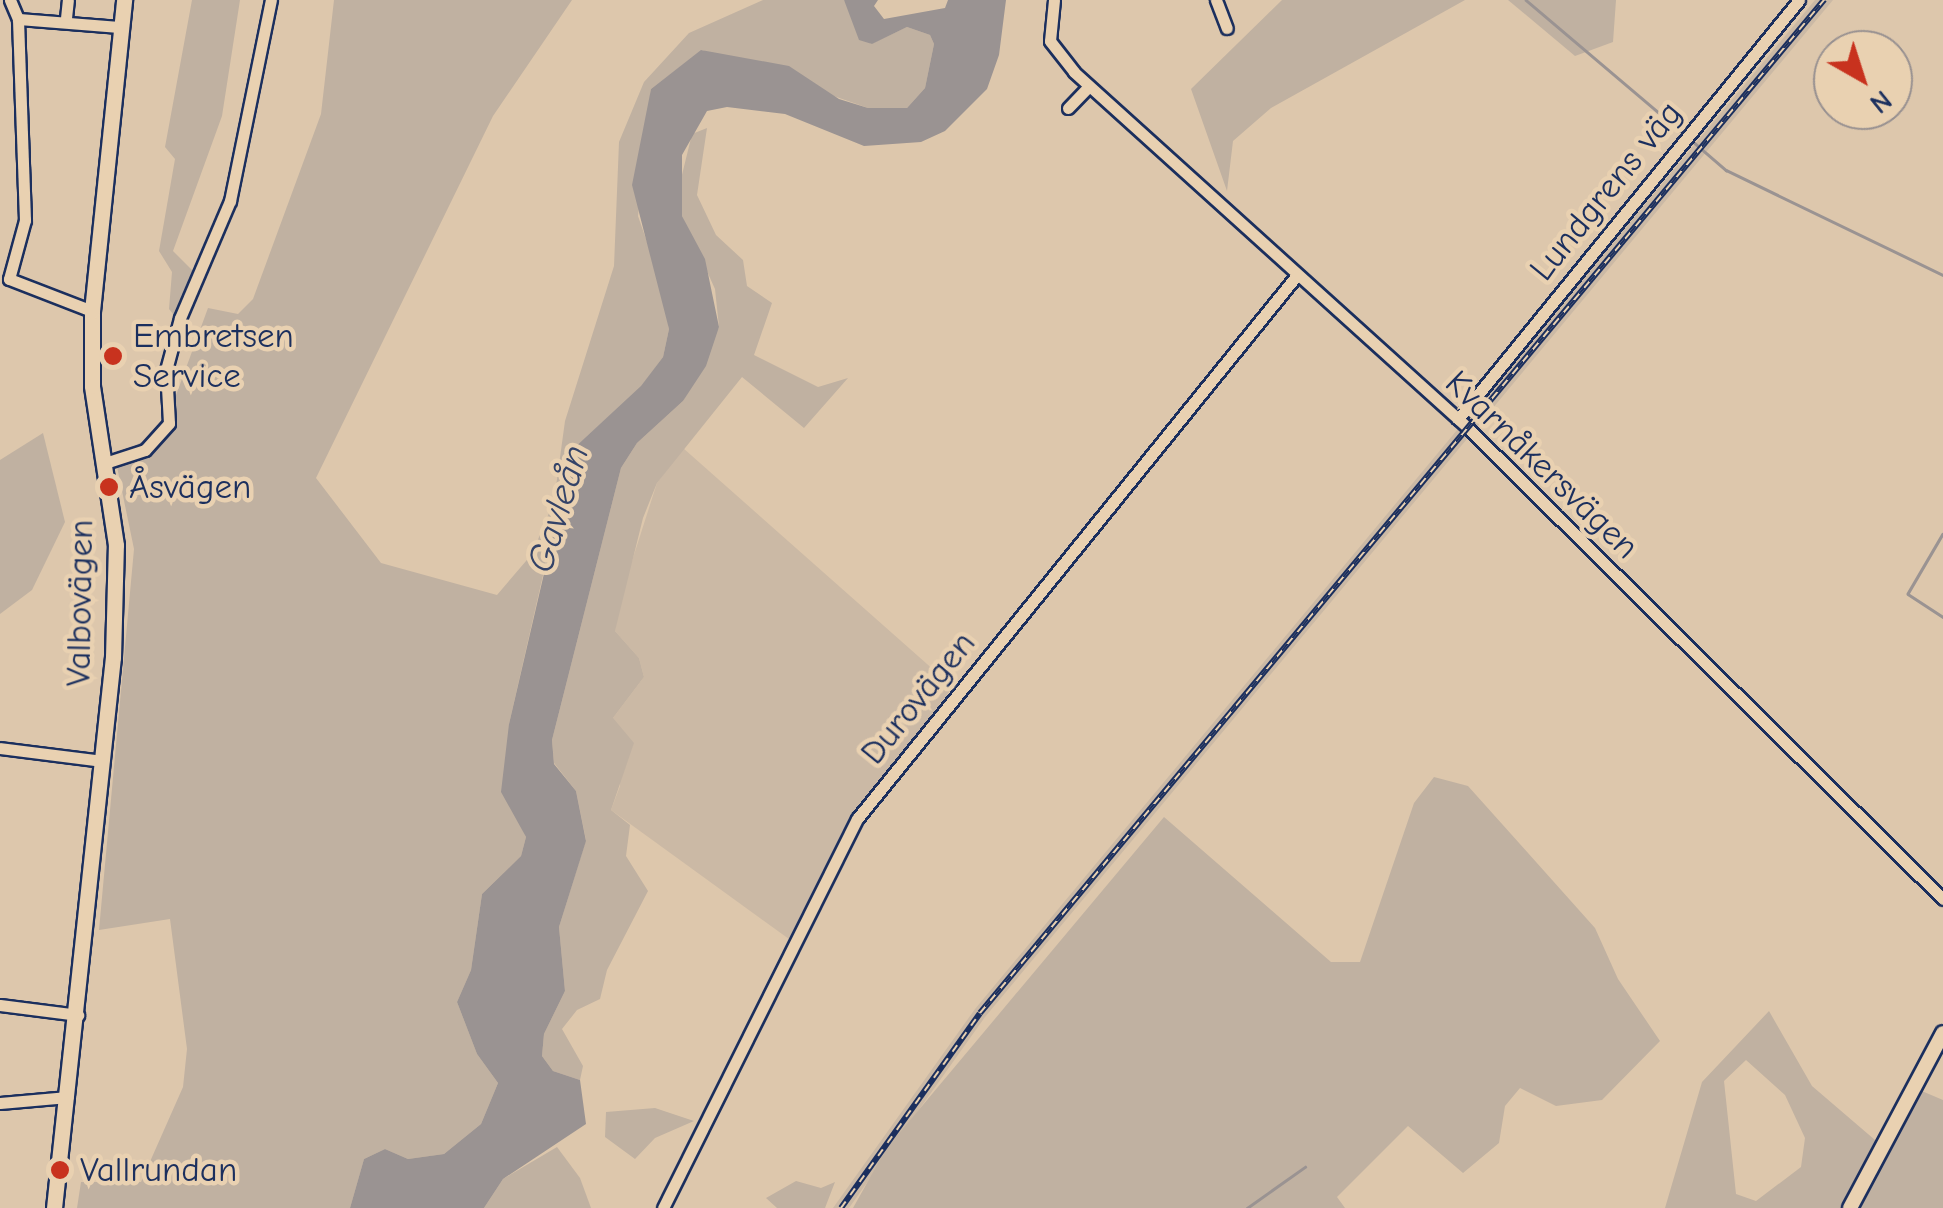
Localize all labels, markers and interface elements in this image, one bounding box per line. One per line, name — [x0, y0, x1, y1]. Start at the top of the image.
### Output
north arrow — [1813, 30, 1913, 130]
text: N — [1863, 84, 1898, 120]
street label: Lundgrens väg — [1521, 93, 1691, 289]
place label: Embretsen Service — [133, 315, 294, 397]
marker: Embretsen Service — [102, 345, 124, 367]
street label: Kvarnåkersvägen — [1437, 362, 1647, 568]
water label: Gavleån — [518, 440, 600, 578]
place label: Åsvägen — [129, 466, 251, 508]
marker: Åsvägen — [98, 476, 120, 498]
street label: Valbovägen — [58, 519, 102, 687]
street label: Durovägen — [852, 623, 984, 773]
place label: Vallrundan — [80, 1149, 237, 1191]
marker: Vallrundan — [49, 1159, 71, 1181]

